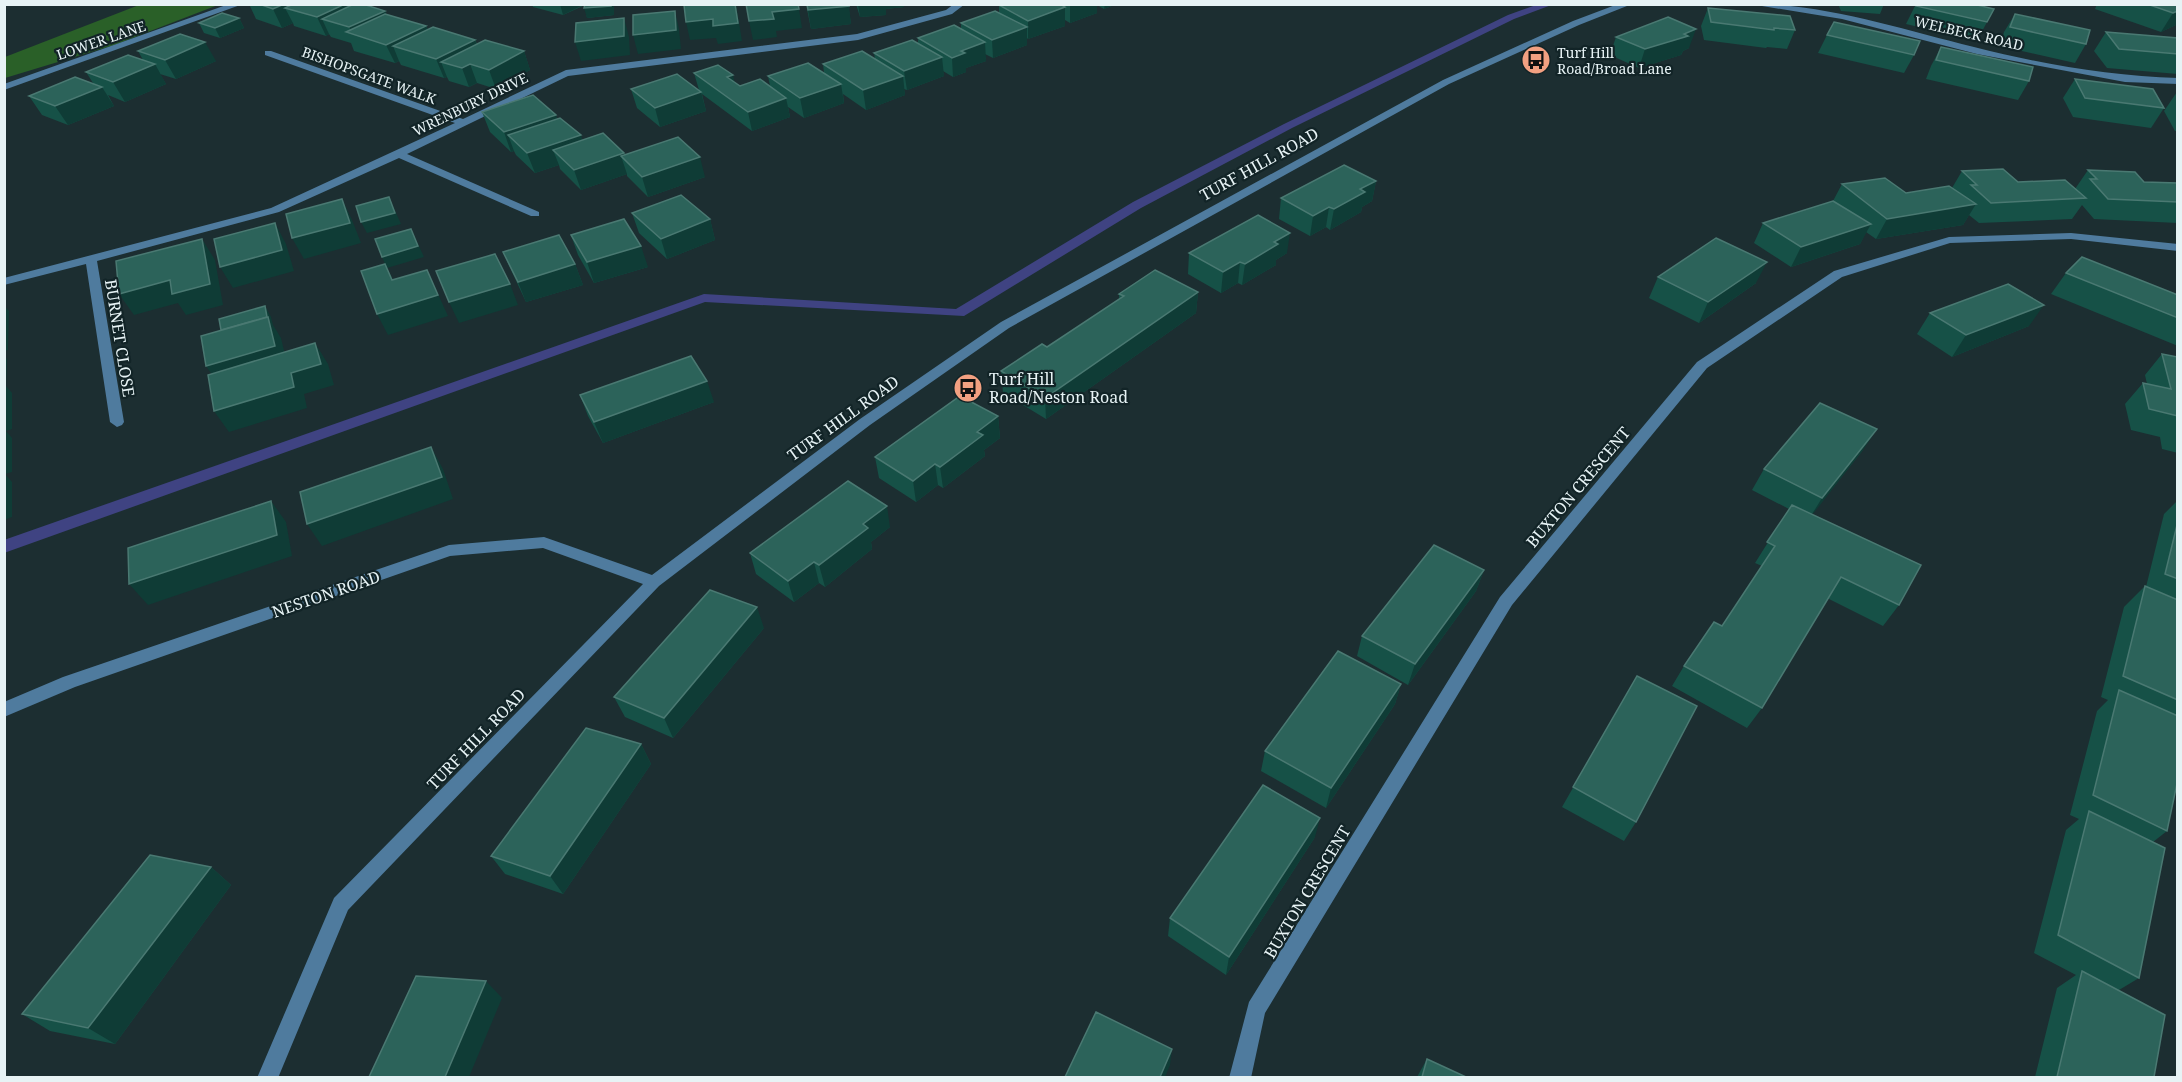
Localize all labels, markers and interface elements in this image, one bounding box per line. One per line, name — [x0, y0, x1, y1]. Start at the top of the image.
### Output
street label: WELBECK ROAD — [1913, 11, 2025, 55]
street label: LOWER LANE — [54, 16, 148, 64]
street label: BISHOPSGATE WALK — [299, 42, 439, 108]
place label: Turf Hill Road/Broad Lane — [1557, 43, 1672, 78]
bus stop icon: Turf Hill Road/Broad Lane — [1520, 44, 1552, 76]
street label: WRENBURY DRIVE — [409, 68, 531, 140]
street label: TURF HILL ROAD — [1196, 122, 1322, 206]
street label: BURNET CLOSE — [100, 278, 140, 398]
place label: Turf Hill Road/Neston Road — [989, 368, 1128, 408]
street label: TURF HILL ROAD — [783, 370, 903, 466]
bus stop icon: Turf Hill Road/Neston Road — [952, 372, 984, 404]
street label: BUXTON CRESCENT — [1521, 422, 1635, 552]
street label: NESTON ROAD — [269, 565, 383, 623]
street label: TURF HILL ROAD — [422, 684, 530, 794]
street label: BUXTON CRESCENT — [1259, 821, 1355, 962]

